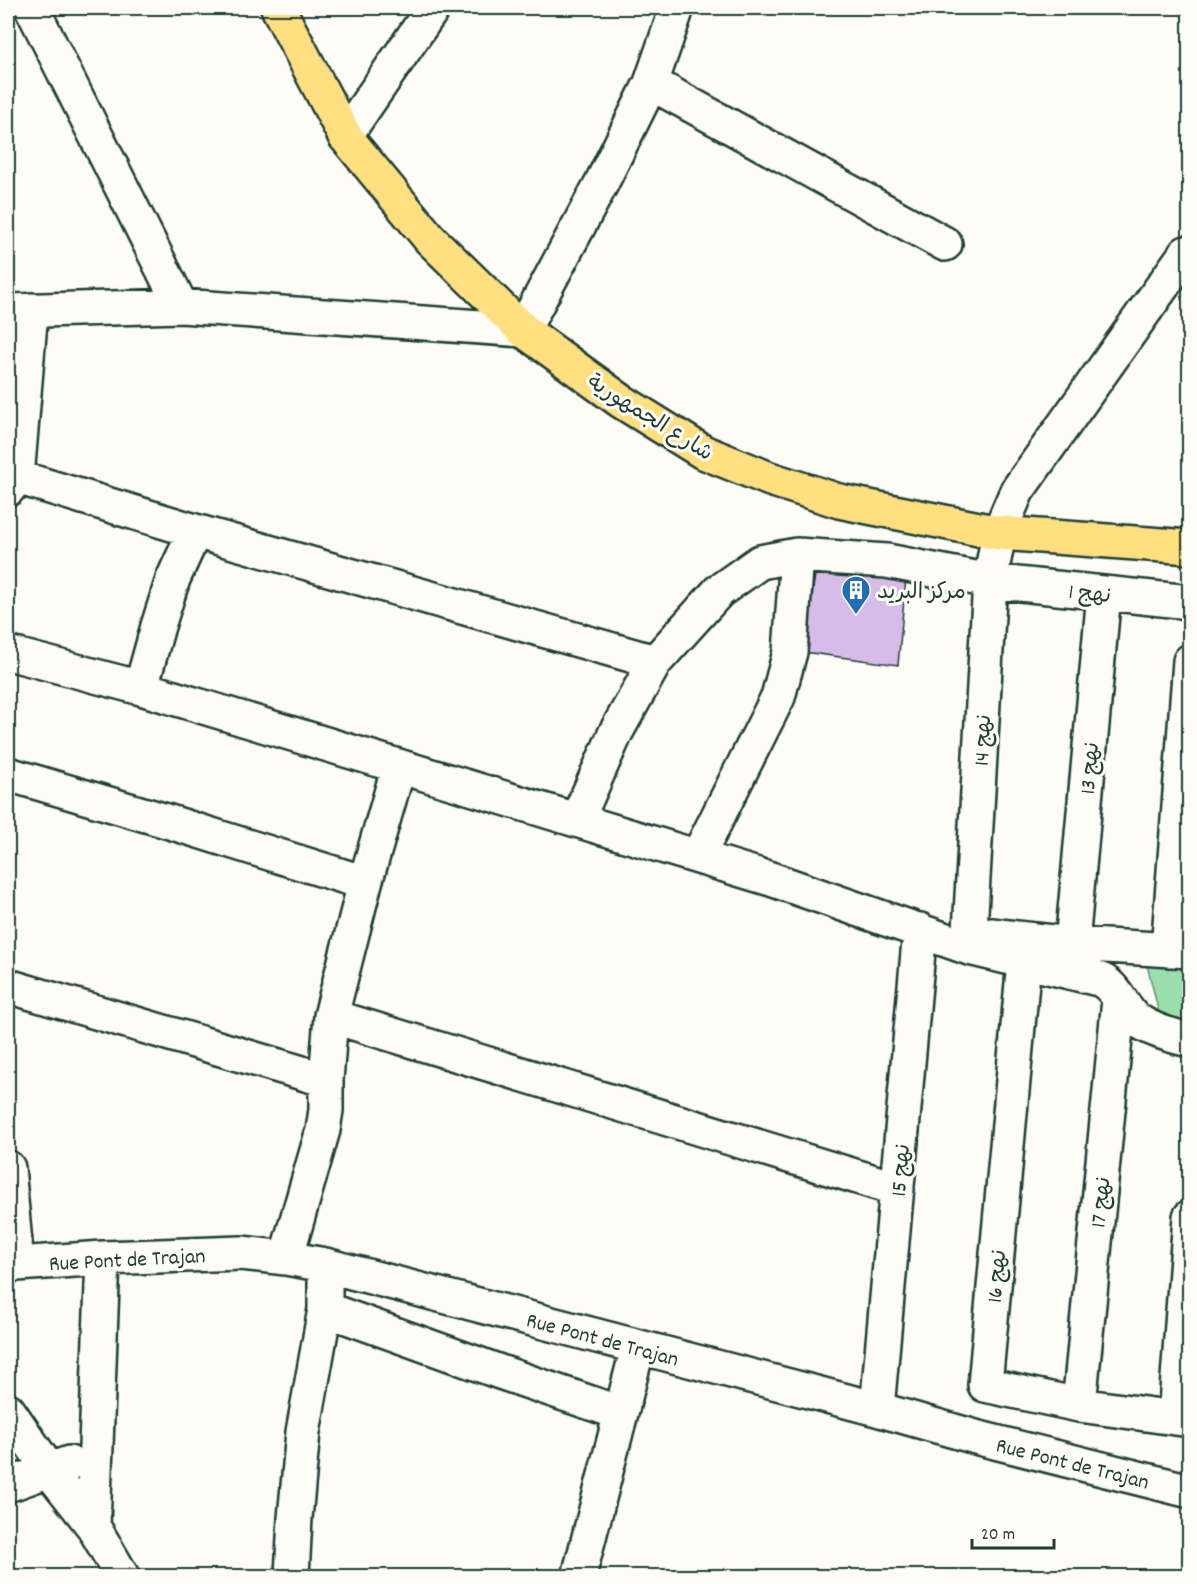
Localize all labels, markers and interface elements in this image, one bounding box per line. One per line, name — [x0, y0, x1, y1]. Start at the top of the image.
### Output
street label: شارع الجمهورية — [580, 368, 718, 470]
building icon: مركز البريد — [840, 574, 872, 616]
place label: مركز البريد — [877, 578, 966, 609]
street label: نهج 1 — [1067, 578, 1112, 613]
street label: نهج 14 — [968, 714, 1001, 767]
street label: نهج 13 — [1074, 741, 1109, 796]
street label: نهج 15 — [885, 1143, 920, 1198]
street label: نهج 17 — [1084, 1175, 1121, 1229]
street label: Rue Pont de Trajan — [48, 1242, 206, 1281]
street label: نهج 16 — [981, 1248, 1016, 1304]
street label: Rue Pont de Trajan — [522, 1306, 682, 1377]
street label: Rue Pont de Trajan — [992, 1431, 1152, 1499]
scale bar — [972, 1512, 1054, 1550]
text: 20 m — [981, 1523, 1015, 1548]

